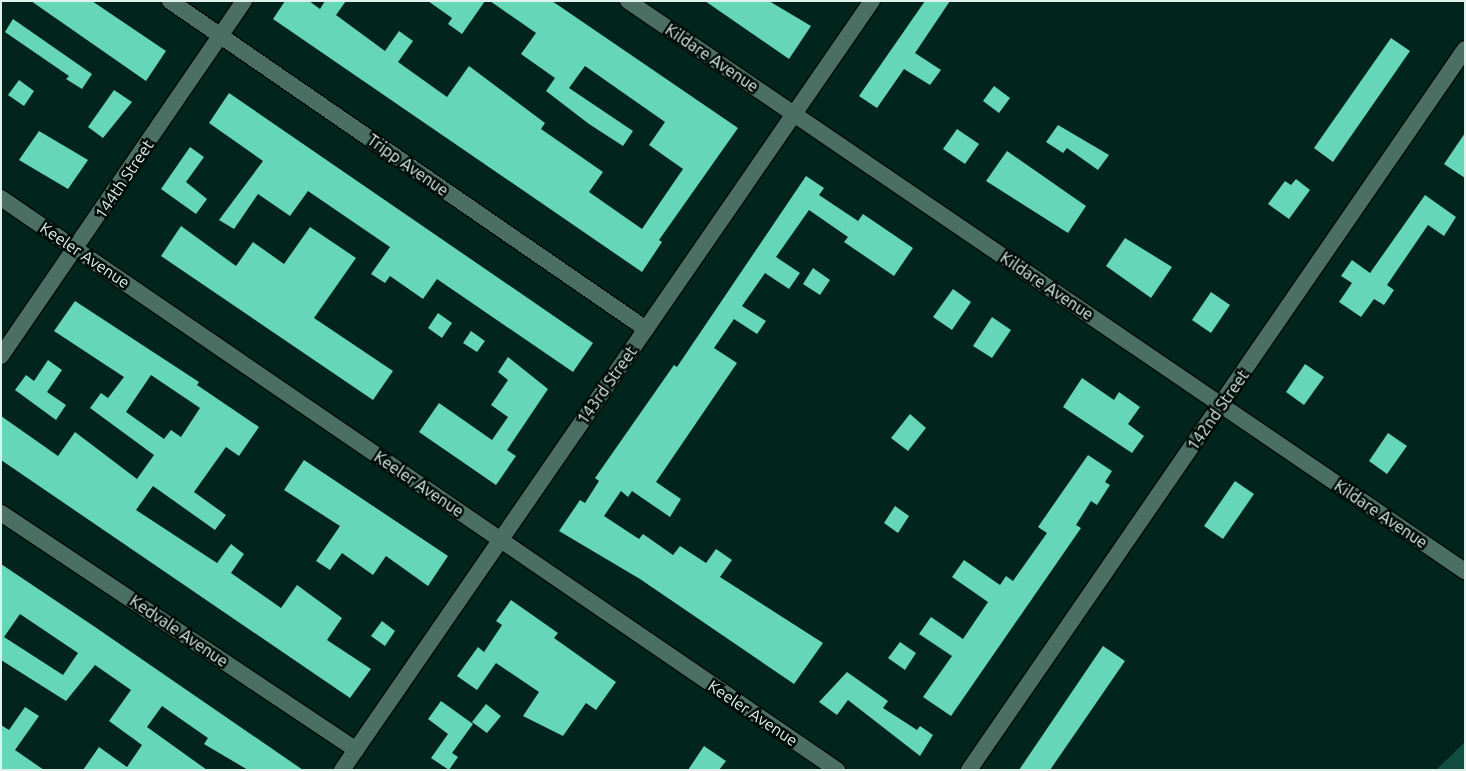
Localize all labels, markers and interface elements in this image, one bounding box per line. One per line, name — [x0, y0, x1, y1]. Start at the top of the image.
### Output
street label: Kildare Avenue — [662, 20, 762, 96]
street label: Tripp Avenue — [364, 130, 452, 200]
street label: 144th Street — [91, 136, 157, 222]
street label: Keeler Avenue — [37, 218, 133, 292]
street label: Kildare Avenue — [997, 248, 1097, 324]
street label: 143rd Street — [573, 342, 641, 428]
street label: 142nd Street — [1183, 366, 1253, 454]
street label: Keeler Avenue — [371, 447, 467, 521]
street label: Kildare Avenue — [1331, 476, 1431, 552]
street label: Kedvale Avenue — [126, 591, 232, 671]
street label: Keeler Avenue — [705, 676, 801, 750]

